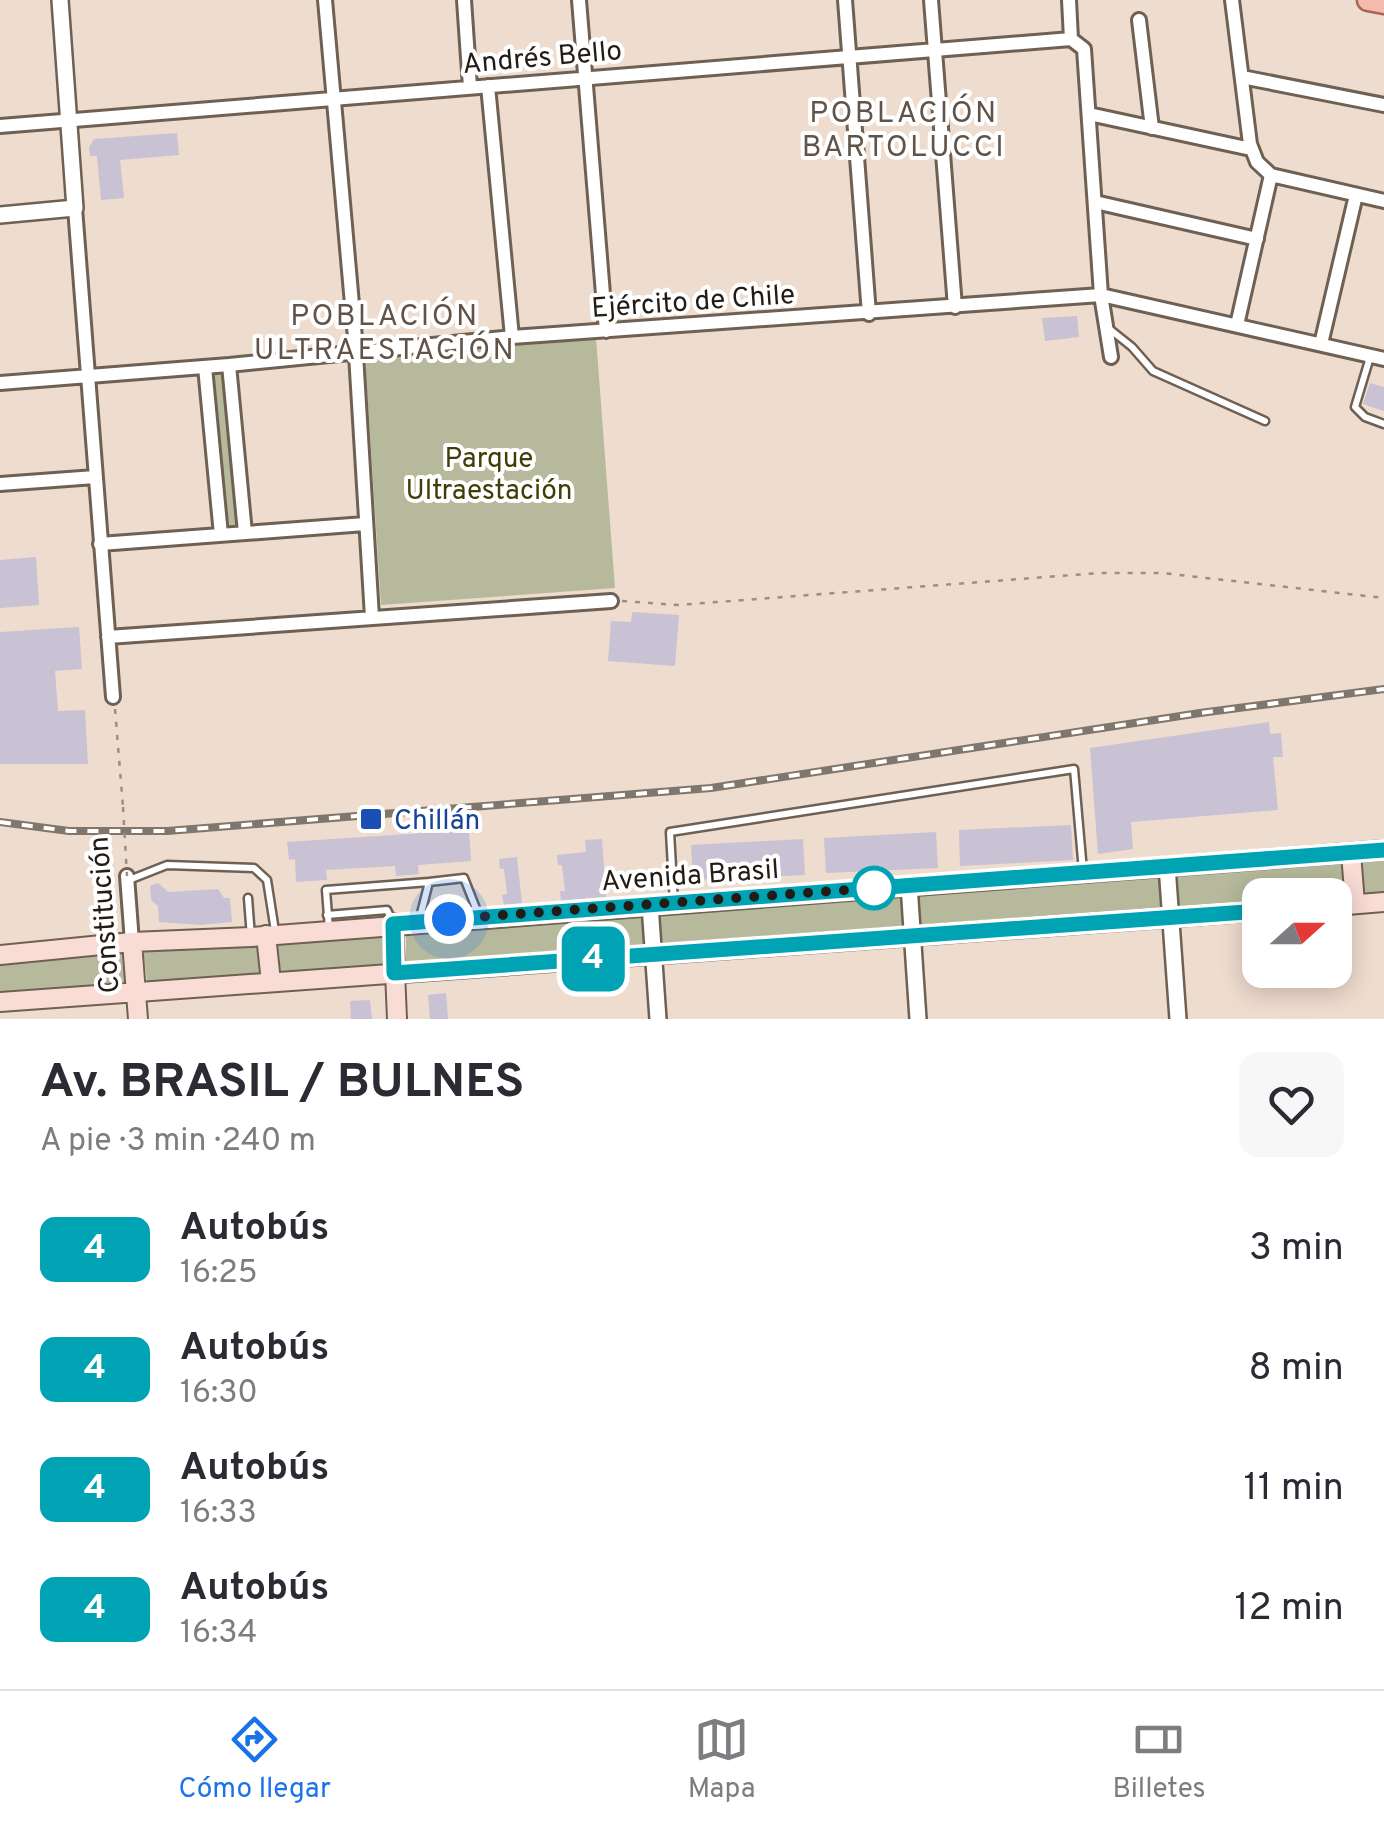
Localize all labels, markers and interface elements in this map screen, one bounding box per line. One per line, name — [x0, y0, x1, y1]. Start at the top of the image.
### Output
street label: Andrés Bello — [461, 34, 623, 84]
district label: POBLACIÓN BARTOLUCCI — [802, 93, 1006, 167]
street label: Ejército de Chile — [590, 278, 796, 328]
district label: POBLACIÓN ULTRAESTACIÓN — [254, 296, 516, 370]
park label: Parque Ultraestación — [405, 442, 573, 510]
place label: Chillán — [394, 804, 480, 840]
marker: Chillán — [358, 806, 384, 832]
street label: Constitución — [83, 835, 129, 995]
street label: Avenida Brasil — [600, 853, 780, 901]
unlabelled marker — [853, 867, 895, 909]
north arrow — [1242, 878, 1352, 988]
map controls — [1242, 878, 1352, 988]
your location — [424, 894, 474, 944]
line badge: 4 — [560, 926, 626, 992]
text: 4 — [582, 937, 604, 981]
button: heart — [1239, 1052, 1344, 1157]
text: Av. BRASIL / BULNES — [40, 1054, 524, 1114]
text: A pie · 3 min · 240 m — [40, 1122, 316, 1162]
text: Autobús — [180, 1205, 329, 1254]
text: 3 min — [1249, 1225, 1344, 1274]
text: 4 — [84, 1227, 106, 1271]
text: 16:25 — [180, 1254, 258, 1294]
text: Autobús — [180, 1325, 329, 1374]
text: 8 min — [1249, 1345, 1344, 1394]
text: 4 — [84, 1347, 106, 1391]
text: 16:30 — [180, 1374, 258, 1414]
text: Autobús — [180, 1445, 329, 1494]
text: 11 min — [1243, 1465, 1344, 1514]
text: 4 — [84, 1467, 106, 1511]
text: 16:33 — [180, 1494, 257, 1534]
text: Autobús — [180, 1565, 329, 1614]
text: 12 min — [1234, 1585, 1344, 1634]
text: 4 — [84, 1587, 106, 1631]
text: 16:34 — [180, 1614, 257, 1654]
tab: Cómo llegar — [178, 1712, 331, 1808]
tab: Mapa — [688, 1712, 755, 1808]
tab: Billetes — [1112, 1712, 1206, 1808]

